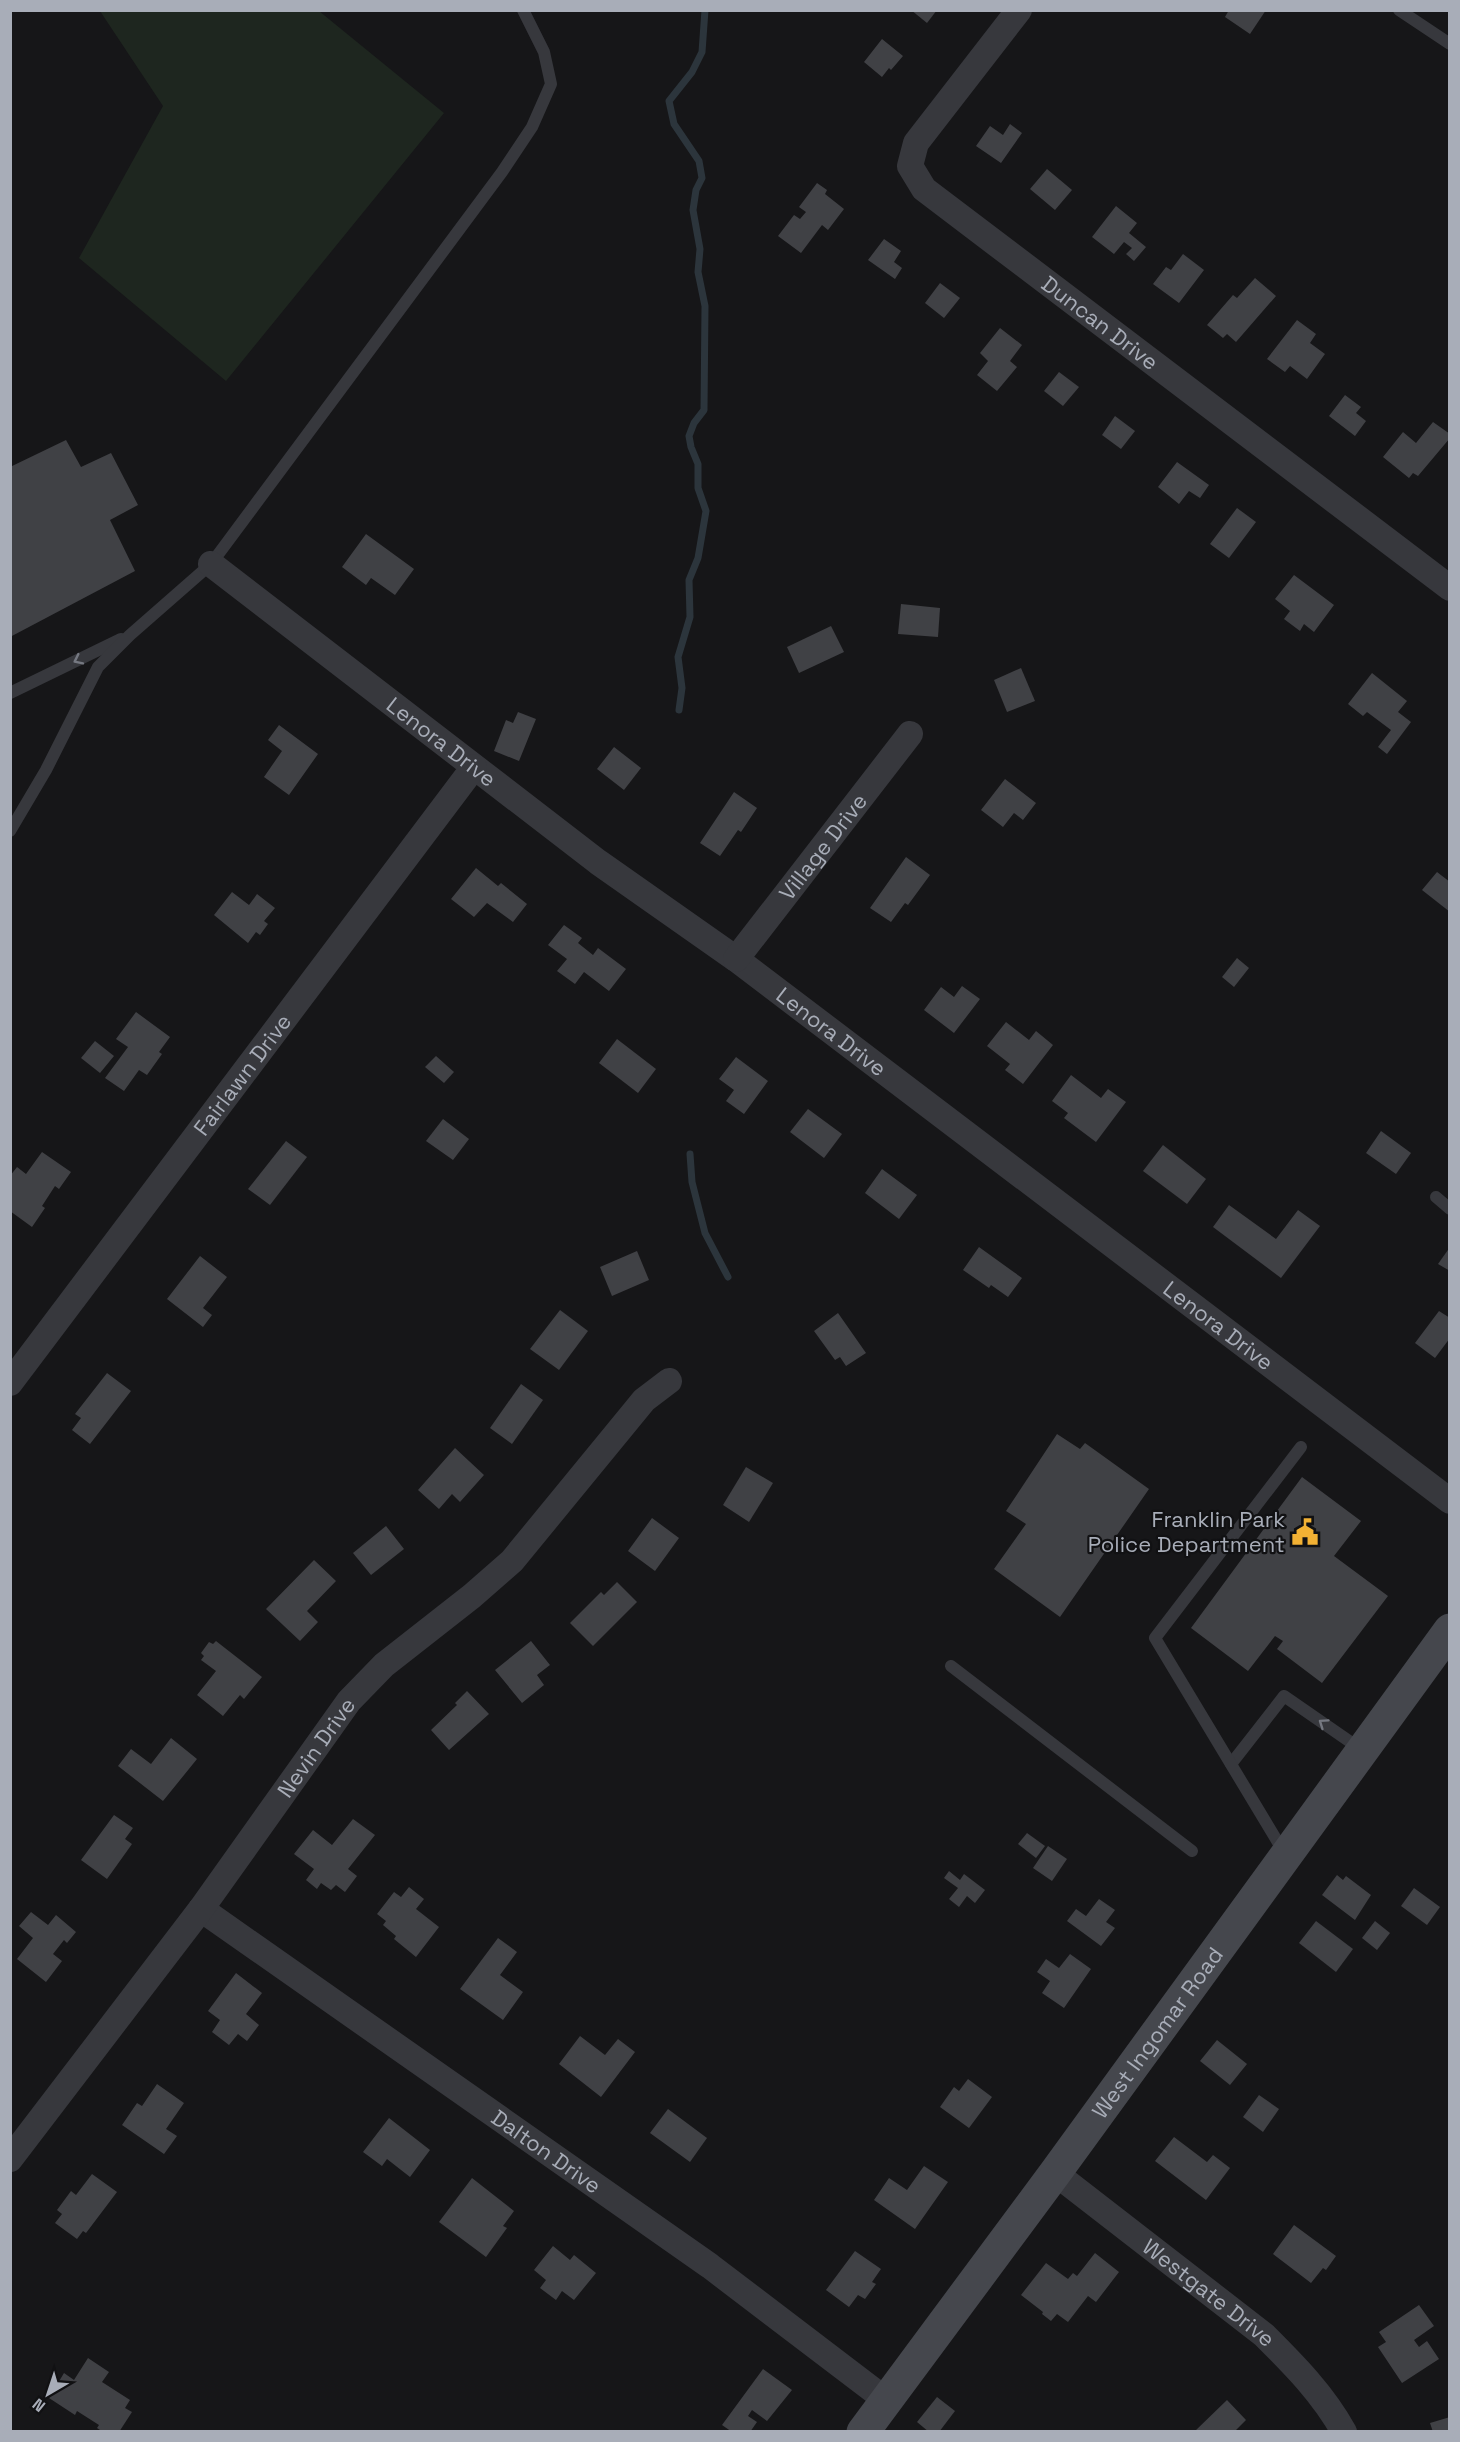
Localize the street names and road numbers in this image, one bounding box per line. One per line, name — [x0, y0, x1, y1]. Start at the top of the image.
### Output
street label: Duncan Drive — [1036, 269, 1164, 376]
street label: Lenora Drive — [381, 690, 502, 793]
street label: Village Drive — [773, 788, 873, 906]
street label: Lenora Drive — [771, 981, 892, 1082]
street label: Fairlawn Drive — [187, 1008, 297, 1141]
street label: Lenora Drive — [1158, 1275, 1279, 1376]
street label: Nevin Drive — [271, 1692, 361, 1803]
street label: West Ingomar Road — [1085, 1941, 1229, 2124]
street label: Dalton Drive — [486, 2103, 607, 2199]
street label: Westgate Drive — [1137, 2232, 1281, 2352]

